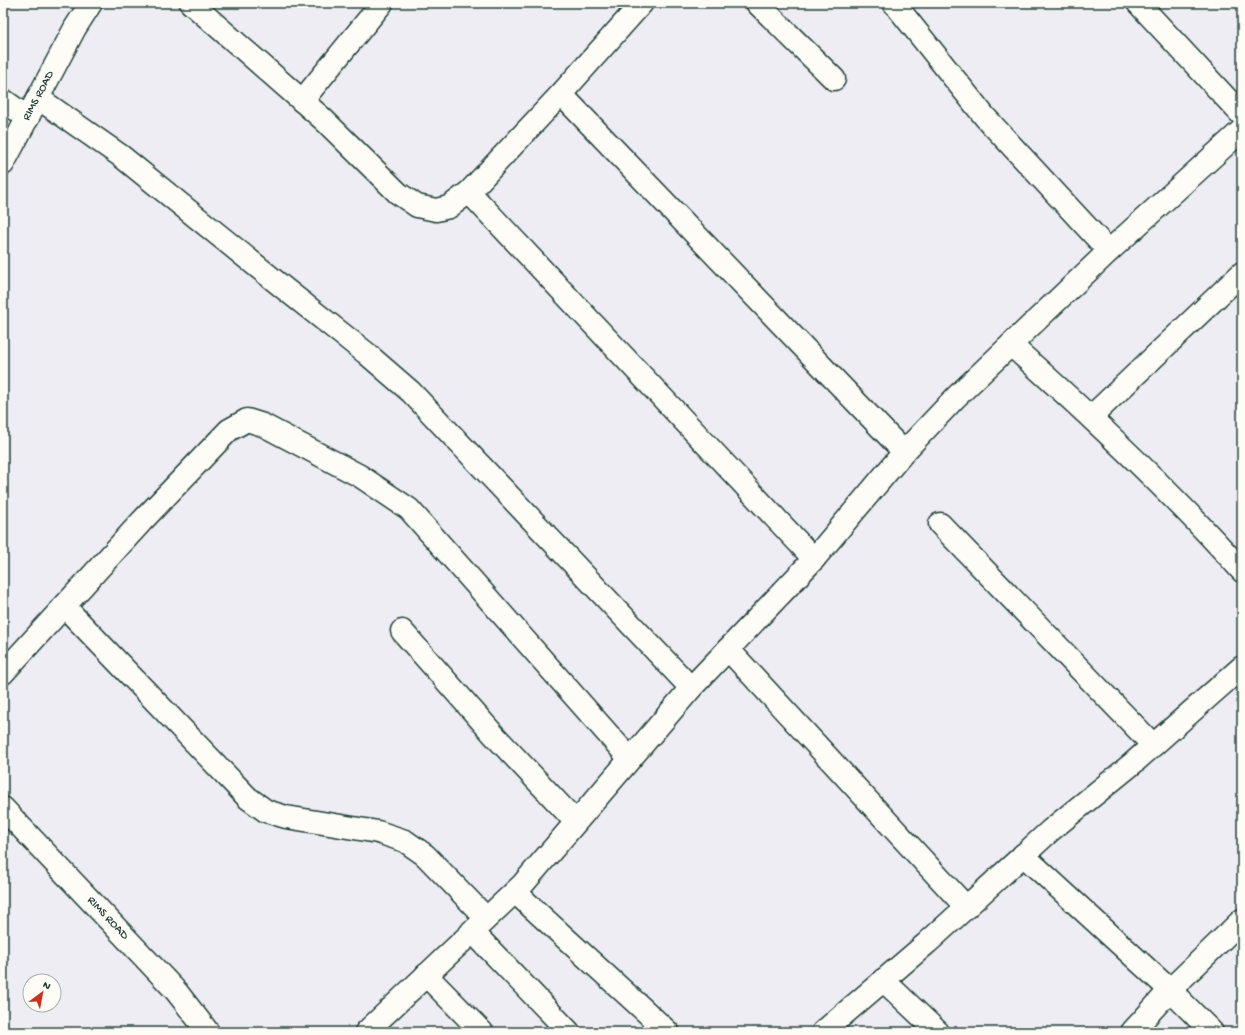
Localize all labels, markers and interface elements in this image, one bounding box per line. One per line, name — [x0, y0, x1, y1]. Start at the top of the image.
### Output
street label: RIMS ROAD — [20, 68, 58, 123]
street label: RIMS ROAD — [84, 894, 131, 943]
north arrow — [22, 973, 62, 1013]
text: N — [40, 979, 52, 993]

